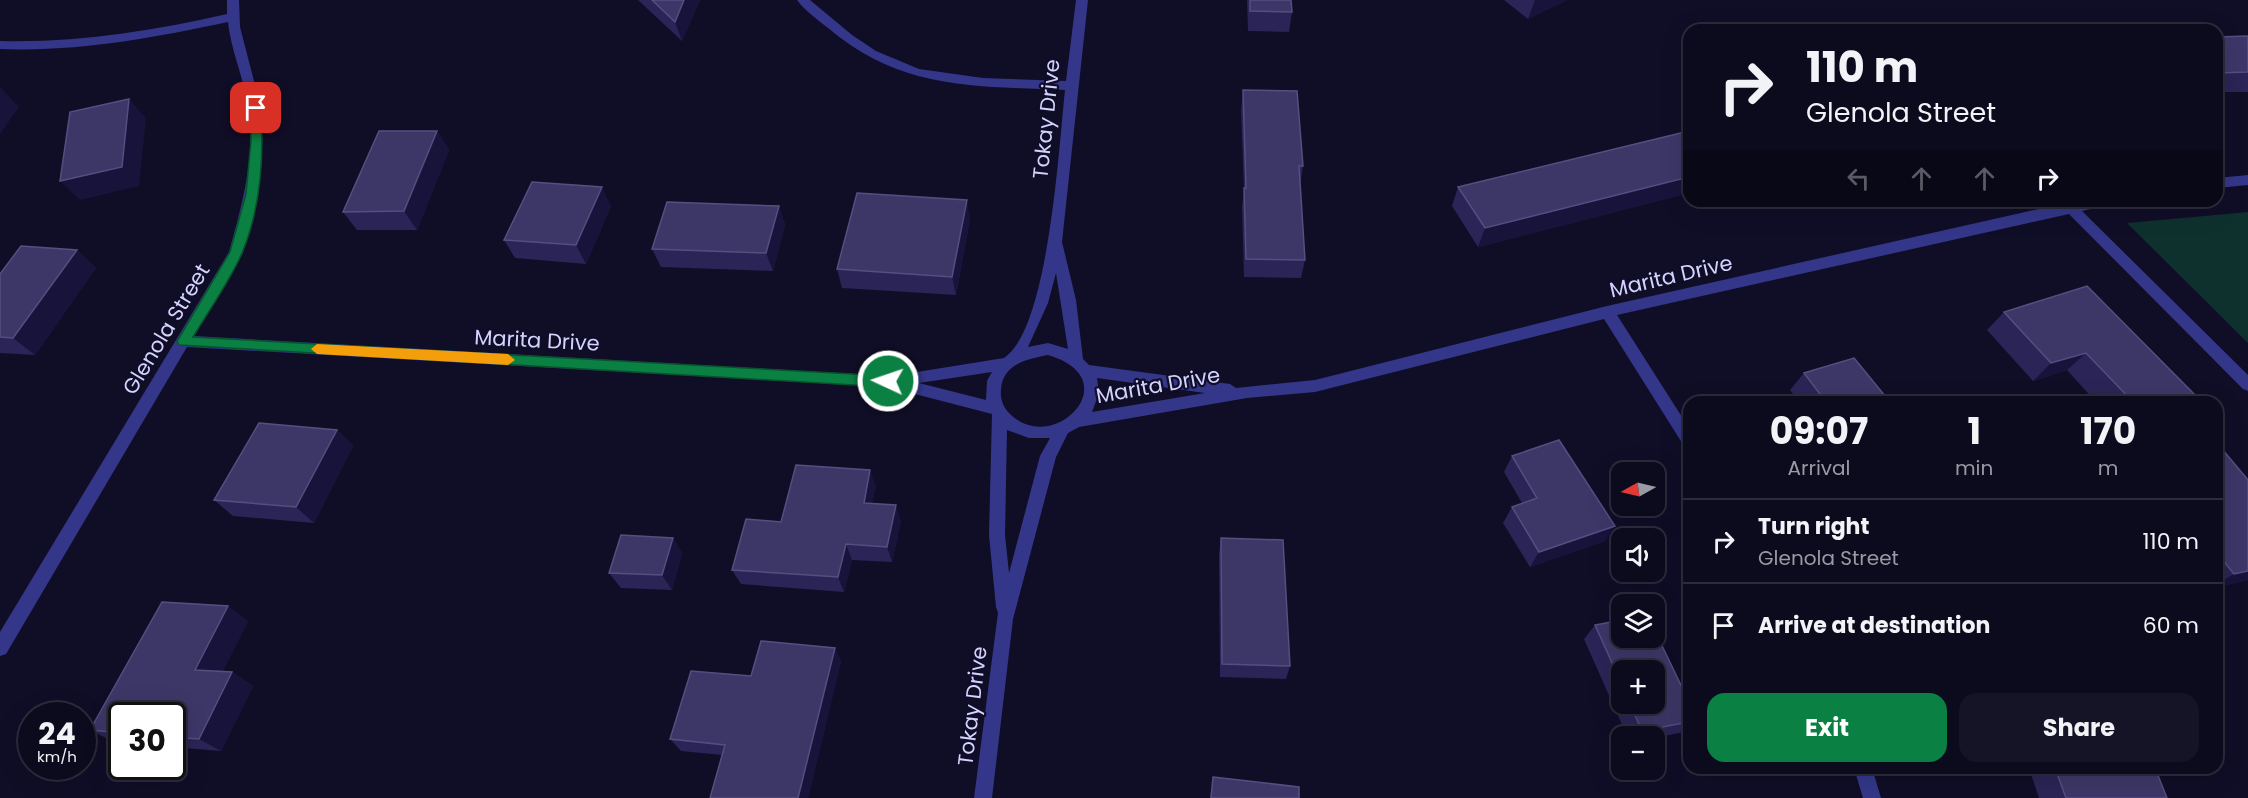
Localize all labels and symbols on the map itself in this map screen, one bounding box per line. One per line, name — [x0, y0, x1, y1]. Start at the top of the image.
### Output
street label: Tokay Drive — [1025, 58, 1067, 180]
pin — [230, 82, 281, 133]
street label: Marita Drive — [1607, 248, 1735, 304]
street label: Glenola Street — [115, 258, 217, 400]
street label: Marita Drive — [474, 322, 600, 358]
position arrow — [856, 349, 920, 413]
street label: Marita Drive — [1094, 360, 1222, 410]
north arrow — [1611, 462, 1665, 516]
street label: Tokay Drive — [950, 645, 994, 767]
speed limit sign: 30 — [108, 702, 186, 780]

